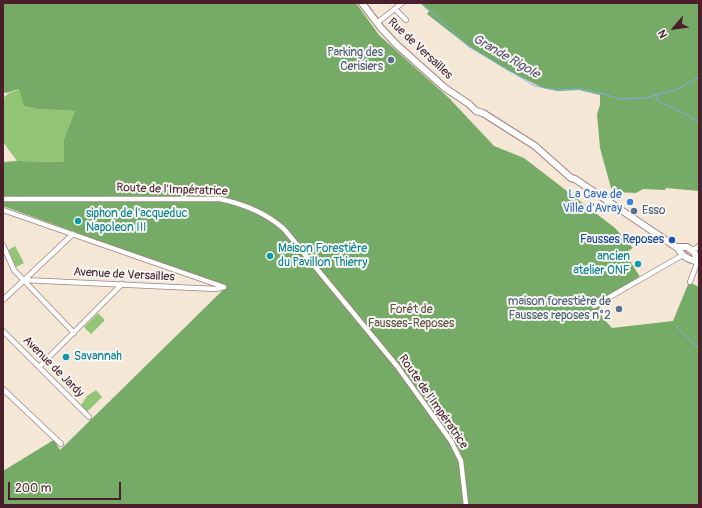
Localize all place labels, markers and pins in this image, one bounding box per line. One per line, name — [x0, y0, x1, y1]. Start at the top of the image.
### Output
place label: Parking des Cerisiers — [327, 46, 383, 74]
marker: Parking des Cerisiers — [386, 55, 396, 65]
place label: La Cave de Ville d'Avray — [563, 188, 622, 216]
marker: La Cave de Ville d'Avray — [625, 197, 635, 207]
place label: Esso — [642, 204, 665, 218]
marker: Esso — [629, 206, 639, 216]
place label: siphon de l'acqueduc Napoleon III — [86, 207, 188, 235]
marker: siphon de l'acqueduc Napoleon III — [73, 216, 83, 226]
place label: Fausses Reposes — [580, 233, 664, 247]
marker: Fausses Reposes — [667, 235, 677, 245]
place label: Maison Forestière du Pavillon Thierry — [278, 242, 367, 270]
place label: ancien atelier ONF — [573, 250, 630, 278]
marker: Maison Forestière du Pavillon Thierry — [265, 251, 275, 261]
marker: ancien atelier ONF — [633, 259, 643, 269]
place label: maison forestière de Fausses reposes n°2 — [508, 295, 611, 323]
marker: maison forestière de Fausses reposes n°2 — [614, 304, 624, 314]
place label: Savannah — [74, 350, 122, 364]
marker: Savannah — [61, 352, 71, 362]

